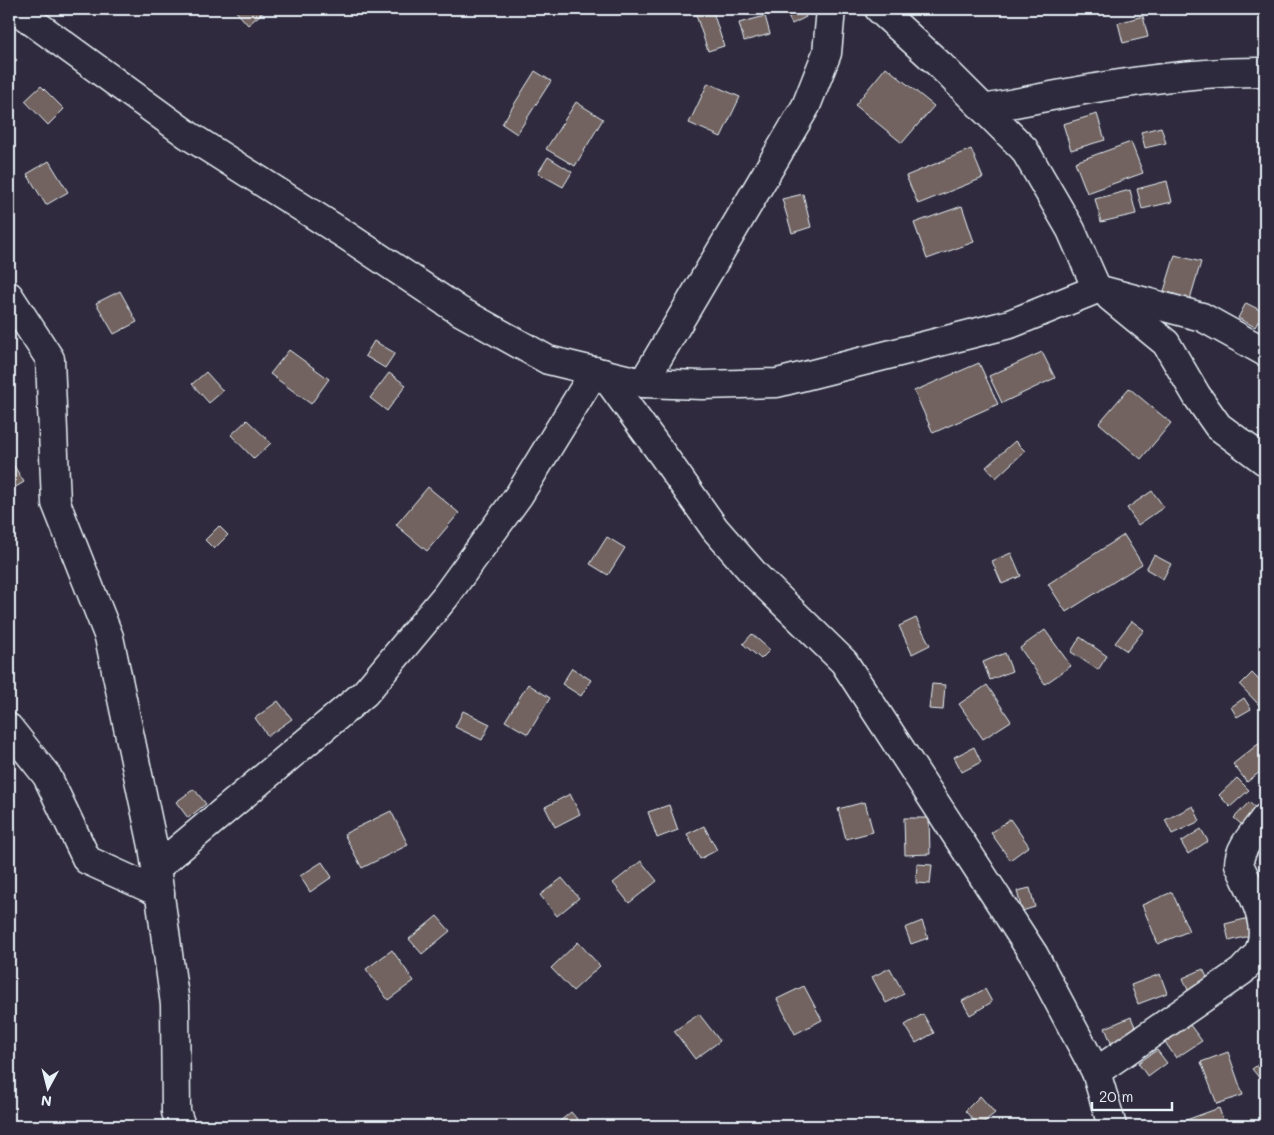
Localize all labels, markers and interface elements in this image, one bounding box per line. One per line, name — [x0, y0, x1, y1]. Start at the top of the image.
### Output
north arrow — [22, 1062, 72, 1112]
scale bar — [1092, 1080, 1172, 1112]
text: 20 m — [1099, 1086, 1133, 1106]
text: N — [40, 1091, 53, 1111]

